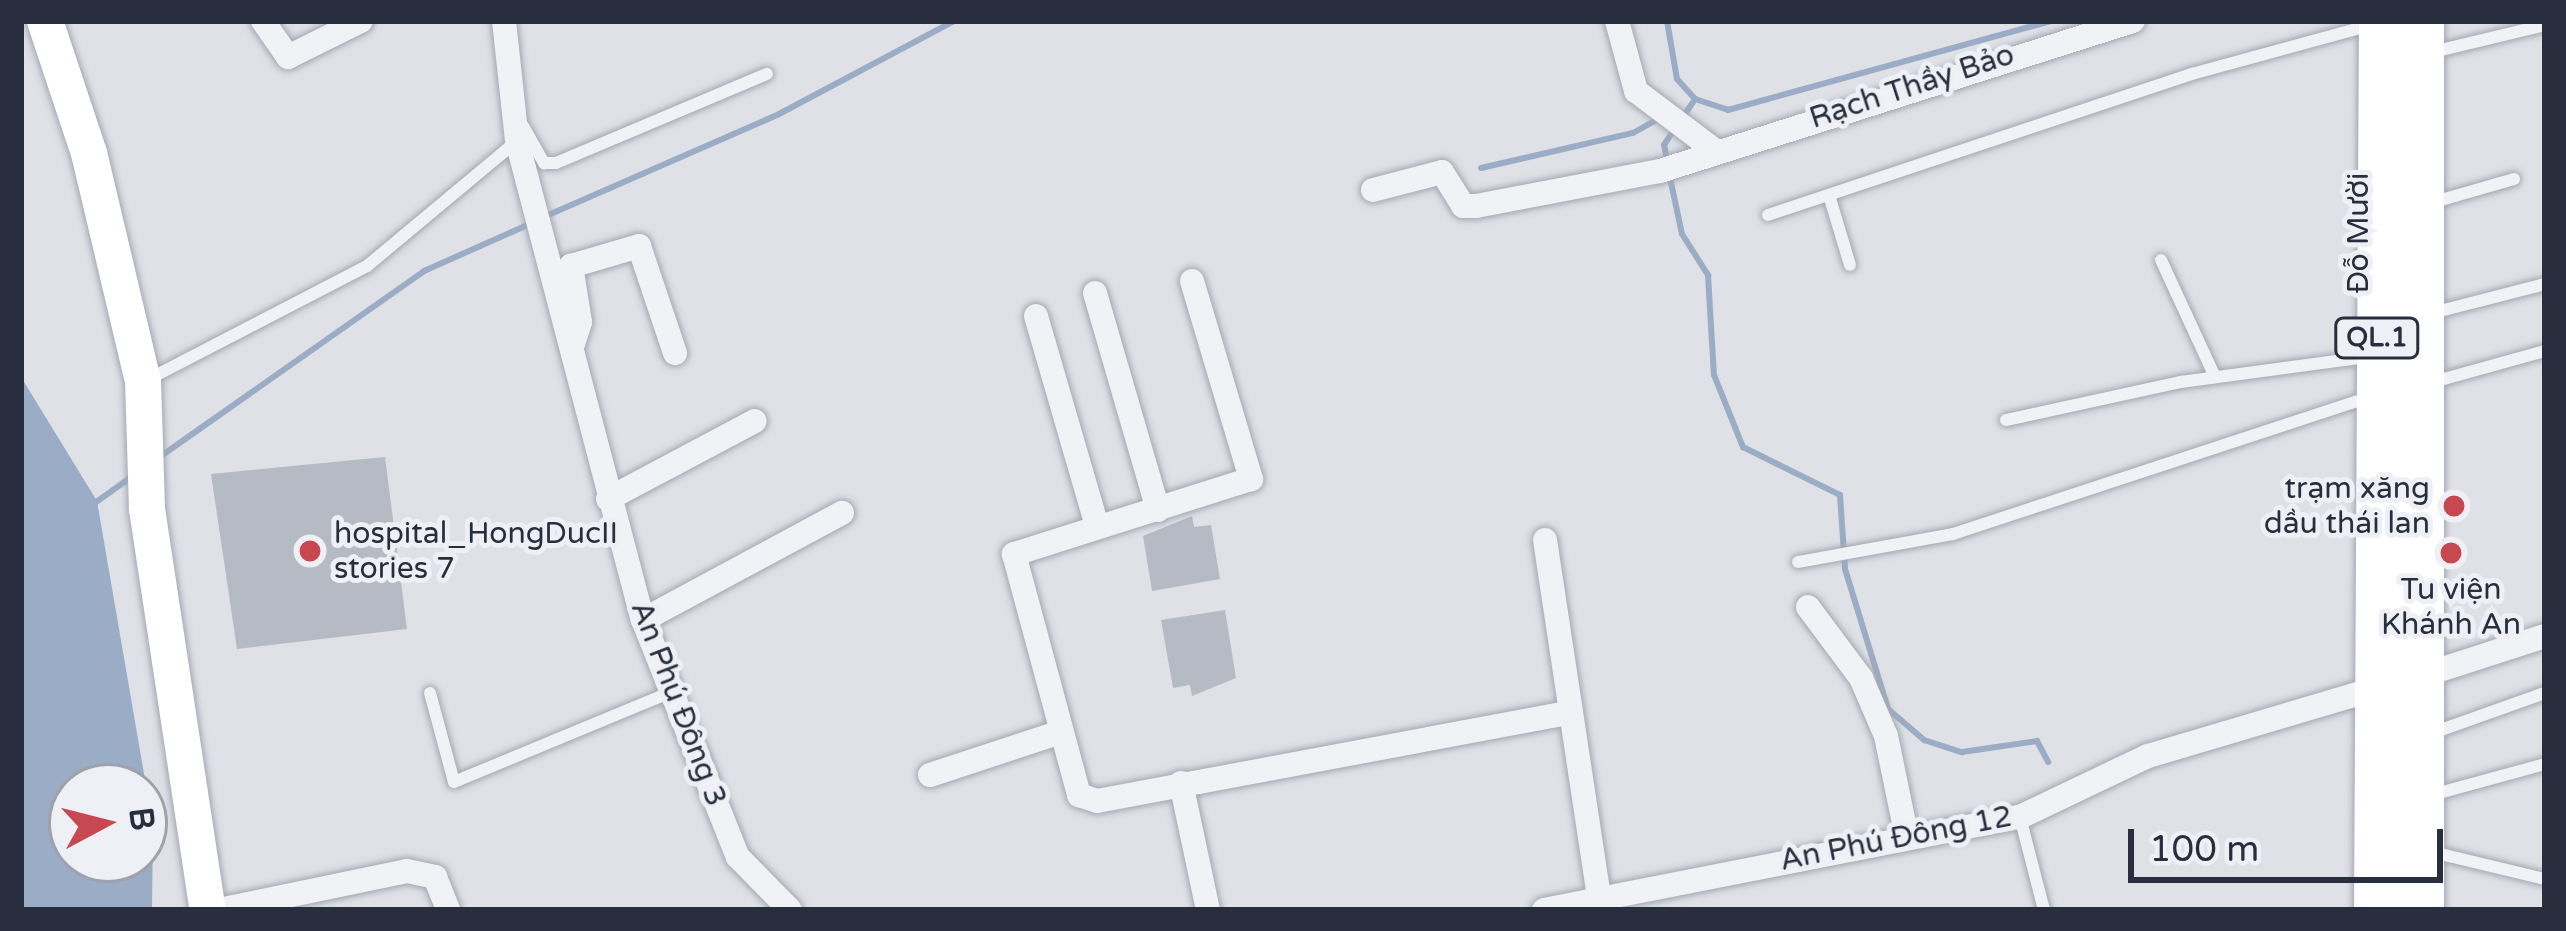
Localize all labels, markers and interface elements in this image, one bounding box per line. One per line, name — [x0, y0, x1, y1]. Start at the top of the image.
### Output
street label: Rạch Thầy Bảo — [1805, 37, 2019, 137]
street label: Đỗ Mười — [2341, 172, 2377, 294]
road number: QL.1 — [2332, 317, 2422, 359]
place label: trạm xăng dầu thái lan — [2264, 471, 2430, 542]
marker: trạm xăng dầu thái lan — [2441, 493, 2467, 519]
place label: hospital_HongDucII stories 7 — [334, 516, 618, 586]
marker: hospital_HongDucII stories 7 — [297, 538, 323, 564]
marker: Tu viện Khánh An — [2438, 540, 2464, 566]
place label: Tu viện Khánh An — [2381, 572, 2521, 642]
street label: An Phú Đông 3 — [622, 596, 734, 812]
north arrow — [48, 763, 168, 883]
street label: An Phú Đông 12 — [1777, 799, 2015, 879]
text: B — [121, 805, 162, 833]
scale bar — [2134, 805, 2449, 879]
text: 100 m — [2149, 828, 2259, 871]

